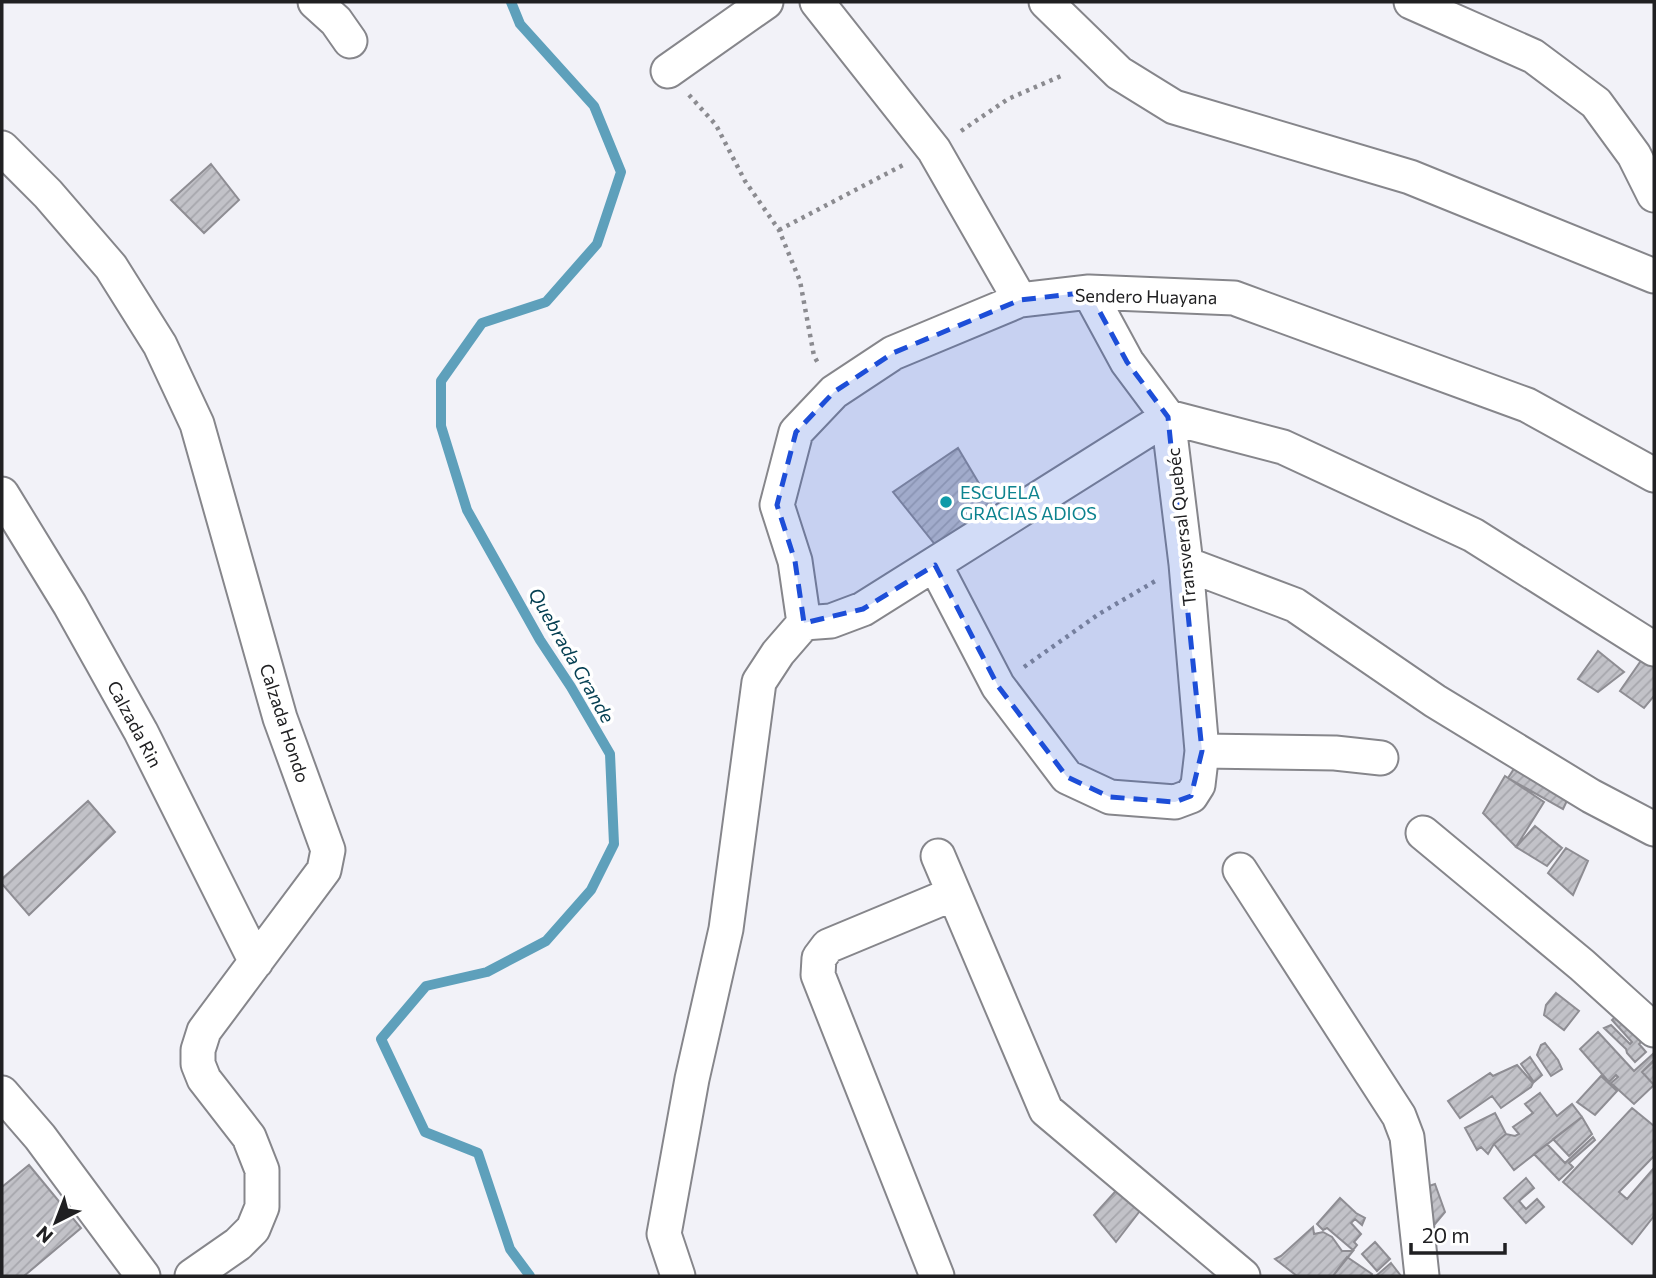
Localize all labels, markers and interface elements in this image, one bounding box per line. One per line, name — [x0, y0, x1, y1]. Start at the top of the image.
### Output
street label: Sendero Huayana — [1075, 284, 1217, 308]
street label: Transversal Quebéc — [1162, 447, 1200, 607]
place label: ESCUELA GRACIAS ADIOS — [960, 481, 1097, 524]
marker: ESCUELA GRACIAS ADIOS — [938, 494, 954, 510]
water label: Quebrada Grande — [524, 583, 620, 727]
street label: Calzada Hondo — [255, 661, 315, 785]
street label: Calzada Rin — [103, 677, 167, 771]
north arrow — [21, 1187, 91, 1257]
scale bar — [1411, 1212, 1506, 1256]
text: N — [31, 1222, 57, 1248]
text: 20 m — [1422, 1222, 1470, 1247]

